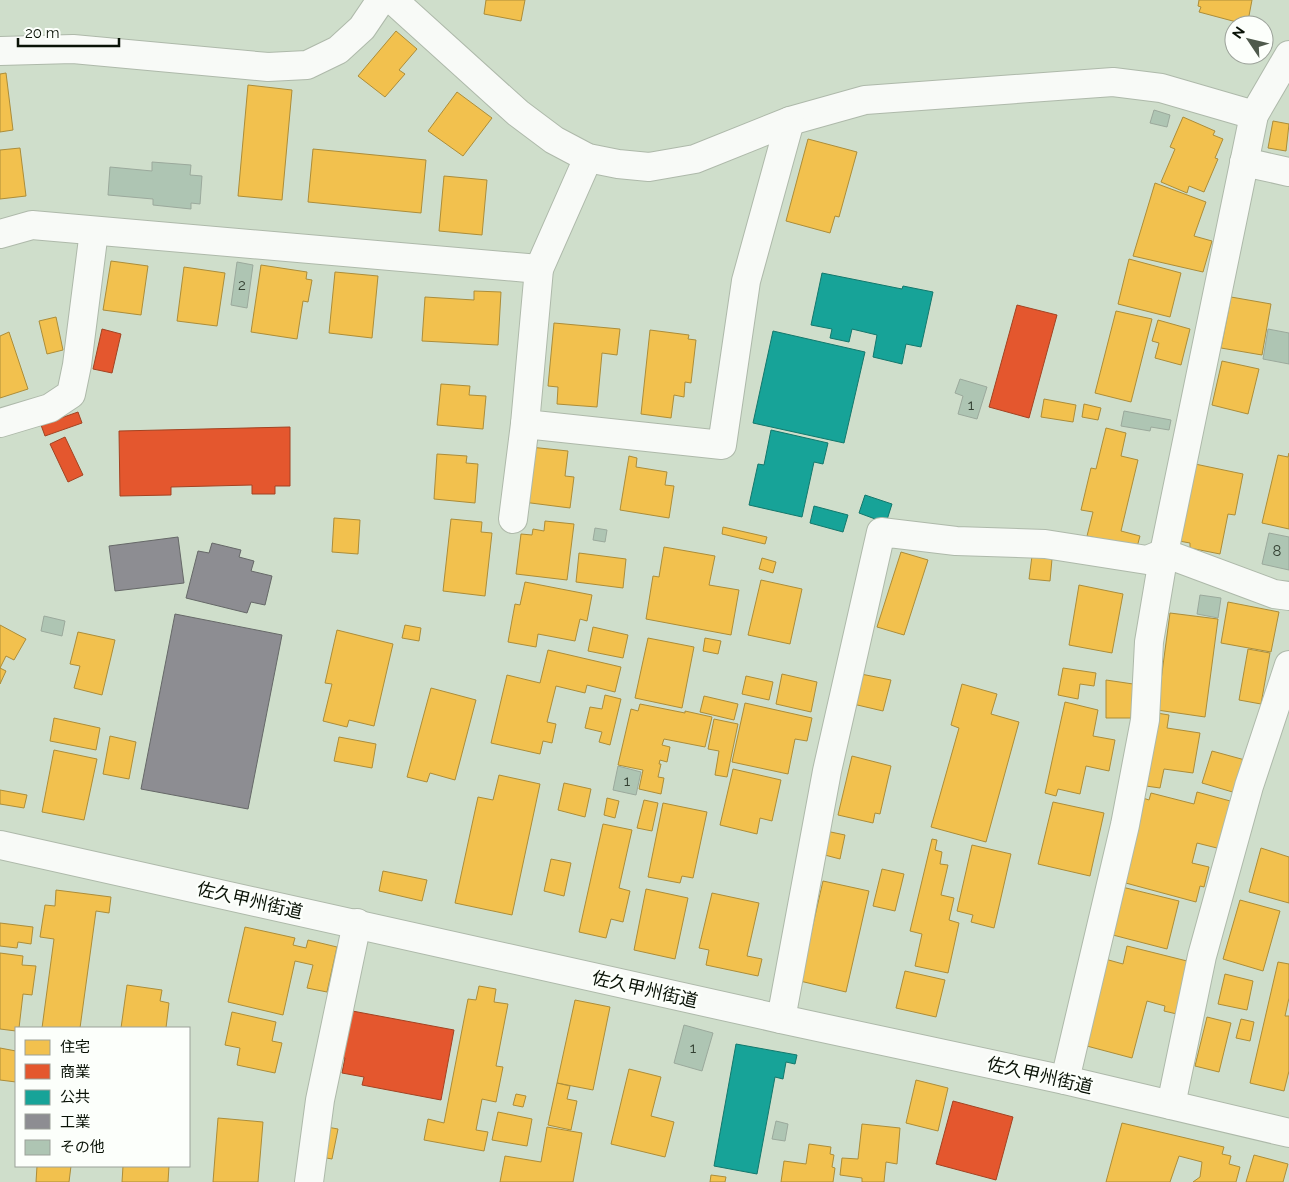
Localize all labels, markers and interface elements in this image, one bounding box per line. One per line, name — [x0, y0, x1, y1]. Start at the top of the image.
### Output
scale bar — [18, 15, 119, 47]
north arrow — [1224, 15, 1274, 65]
text: 20 m — [25, 24, 60, 42]
text: N — [1229, 24, 1248, 42]
house number: 2 — [238, 276, 246, 294]
house number: 1 — [968, 396, 975, 414]
house number: 8 — [1273, 542, 1282, 560]
house number: 1 — [624, 772, 631, 790]
street label: 佐久甲州街道 — [195, 878, 305, 922]
street label: 佐久甲州街道 — [590, 967, 700, 1011]
legend — [15, 1027, 190, 1167]
text: 住宅 — [60, 1038, 90, 1056]
house number: 1 — [690, 1039, 697, 1057]
street label: 佐久甲州街道 — [985, 1053, 1095, 1097]
text: 商業 — [60, 1063, 90, 1081]
text: 公共 — [60, 1088, 90, 1106]
text: 工業 — [60, 1113, 90, 1131]
text: その他 — [60, 1138, 105, 1156]

